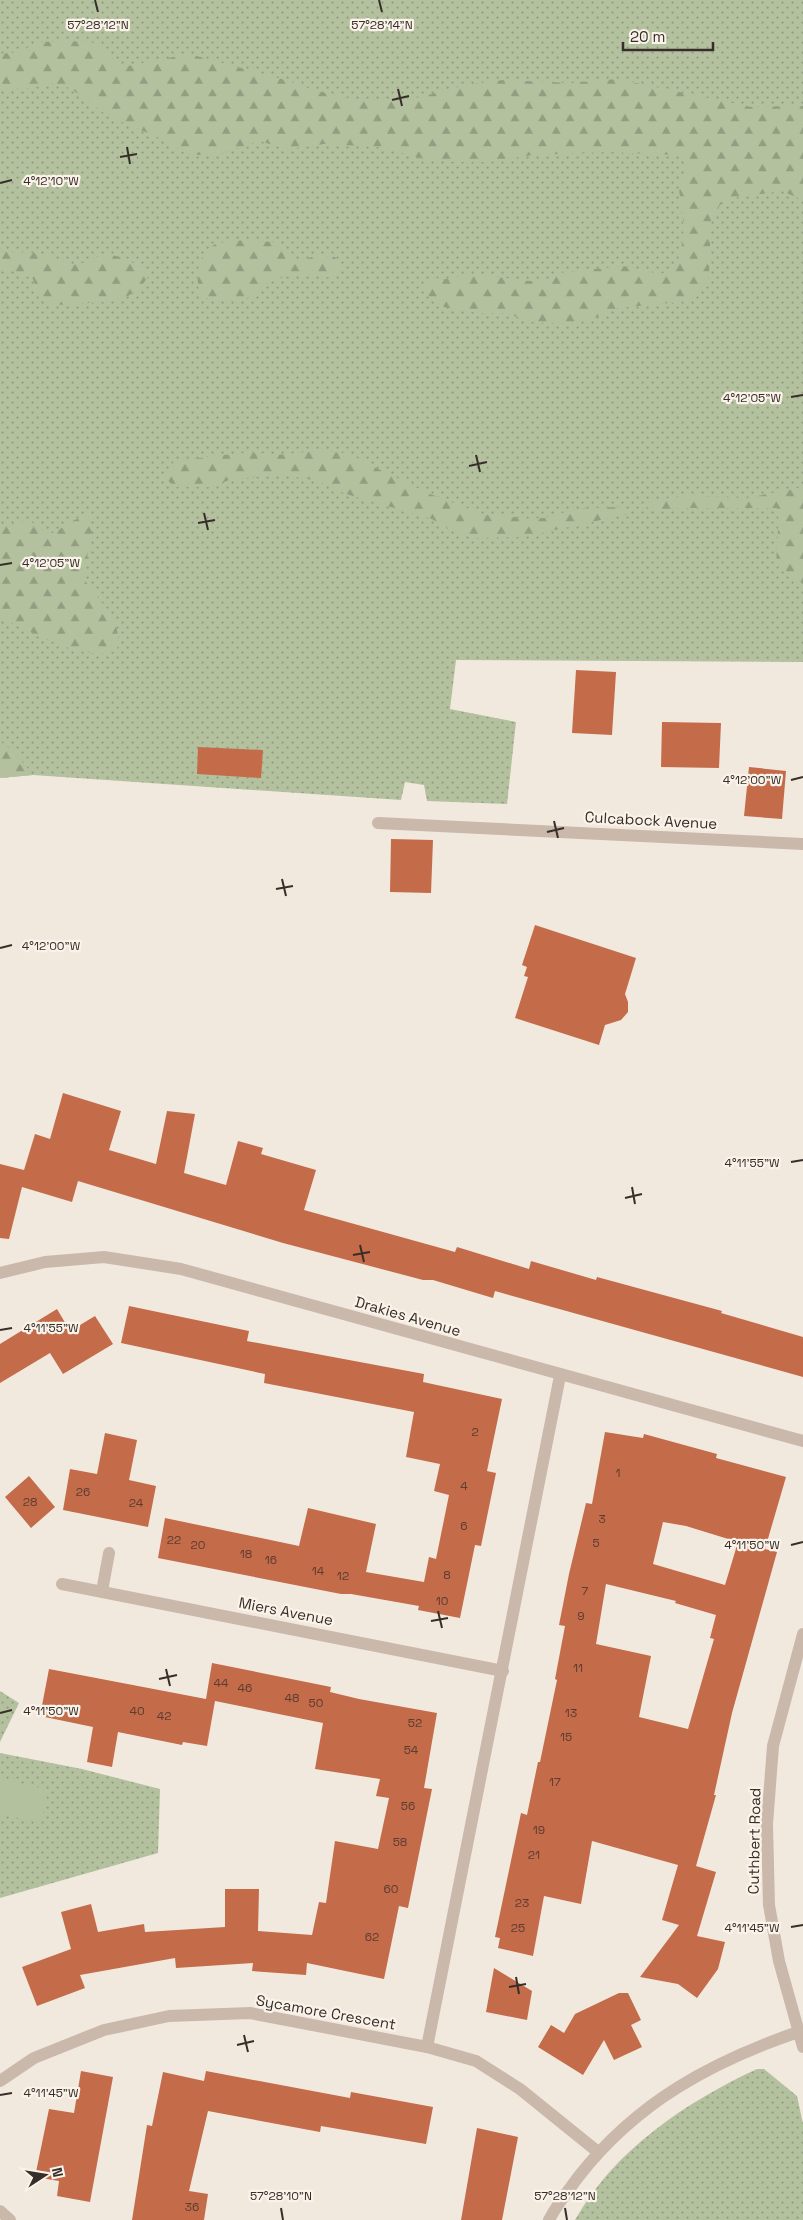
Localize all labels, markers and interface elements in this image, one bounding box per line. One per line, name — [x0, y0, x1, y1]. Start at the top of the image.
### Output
text: 57°28'12"N — [67, 17, 129, 33]
text: 57°28'14"N — [351, 17, 413, 33]
scale bar — [623, 20, 713, 52]
text: 20 m — [630, 27, 665, 46]
text: 4°12'10"W — [23, 173, 79, 189]
text: 4°12'05"W — [723, 390, 781, 406]
text: 4°12'05"W — [22, 555, 80, 571]
text: 4°12'00"W — [723, 772, 782, 788]
street label: Culcabock Avenue — [584, 807, 718, 833]
text: 4°12'00"W — [22, 938, 81, 954]
text: 4°11'55"W — [724, 1155, 780, 1171]
street label: Drakies Avenue — [353, 1292, 463, 1340]
text: 4°11'55"W — [23, 1320, 79, 1336]
house number: 2 — [471, 1424, 479, 1440]
house number: 1 — [615, 1465, 621, 1481]
house number: 4 — [460, 1478, 468, 1494]
house number: 26 — [76, 1484, 90, 1500]
house number: 28 — [23, 1494, 37, 1510]
house number: 24 — [129, 1495, 144, 1511]
house number: 3 — [598, 1511, 606, 1527]
house number: 6 — [460, 1518, 468, 1534]
house number: 22 — [167, 1532, 181, 1548]
house number: 5 — [592, 1535, 600, 1551]
house number: 20 — [191, 1537, 205, 1553]
text: 4°11'50"W — [724, 1537, 780, 1553]
house number: 18 — [240, 1546, 252, 1562]
house number: 16 — [265, 1552, 277, 1568]
house number: 14 — [312, 1563, 325, 1579]
house number: 8 — [443, 1567, 451, 1583]
house number: 12 — [337, 1568, 349, 1584]
house number: 7 — [582, 1583, 589, 1599]
street label: Miers Avenue — [237, 1593, 335, 1629]
house number: 10 — [436, 1593, 448, 1609]
house number: 9 — [577, 1608, 585, 1624]
house number: 11 — [573, 1660, 583, 1676]
house number: 44 — [213, 1675, 229, 1691]
house number: 46 — [238, 1680, 252, 1696]
house number: 48 — [285, 1690, 299, 1706]
house number: 50 — [309, 1695, 323, 1711]
text: 4°11'50"W — [23, 1703, 79, 1719]
house number: 40 — [129, 1703, 145, 1719]
house number: 13 — [565, 1705, 577, 1721]
house number: 42 — [157, 1708, 171, 1724]
house number: 52 — [408, 1715, 422, 1731]
house number: 15 — [560, 1729, 572, 1745]
house number: 54 — [404, 1742, 419, 1758]
house number: 17 — [549, 1774, 561, 1790]
street label: Cuthbert Road — [744, 1787, 764, 1895]
house number: 56 — [401, 1798, 415, 1814]
house number: 19 — [533, 1822, 545, 1838]
house number: 58 — [393, 1834, 407, 1850]
house number: 21 — [528, 1847, 540, 1863]
house number: 60 — [383, 1881, 399, 1897]
house number: 23 — [515, 1895, 529, 1911]
house number: 25 — [511, 1920, 525, 1936]
text: 4°11'45"W — [725, 1920, 780, 1936]
house number: 62 — [365, 1929, 379, 1945]
street label: Sycamore Crescent — [255, 1990, 398, 2034]
text: 4°11'45"W — [24, 2085, 79, 2101]
north arrow — [20, 2150, 70, 2200]
text: N — [48, 2166, 67, 2179]
text: 57°28'10"N — [250, 2188, 312, 2204]
text: 57°28'12"N — [534, 2188, 596, 2204]
house number: 36 — [185, 2199, 199, 2215]

